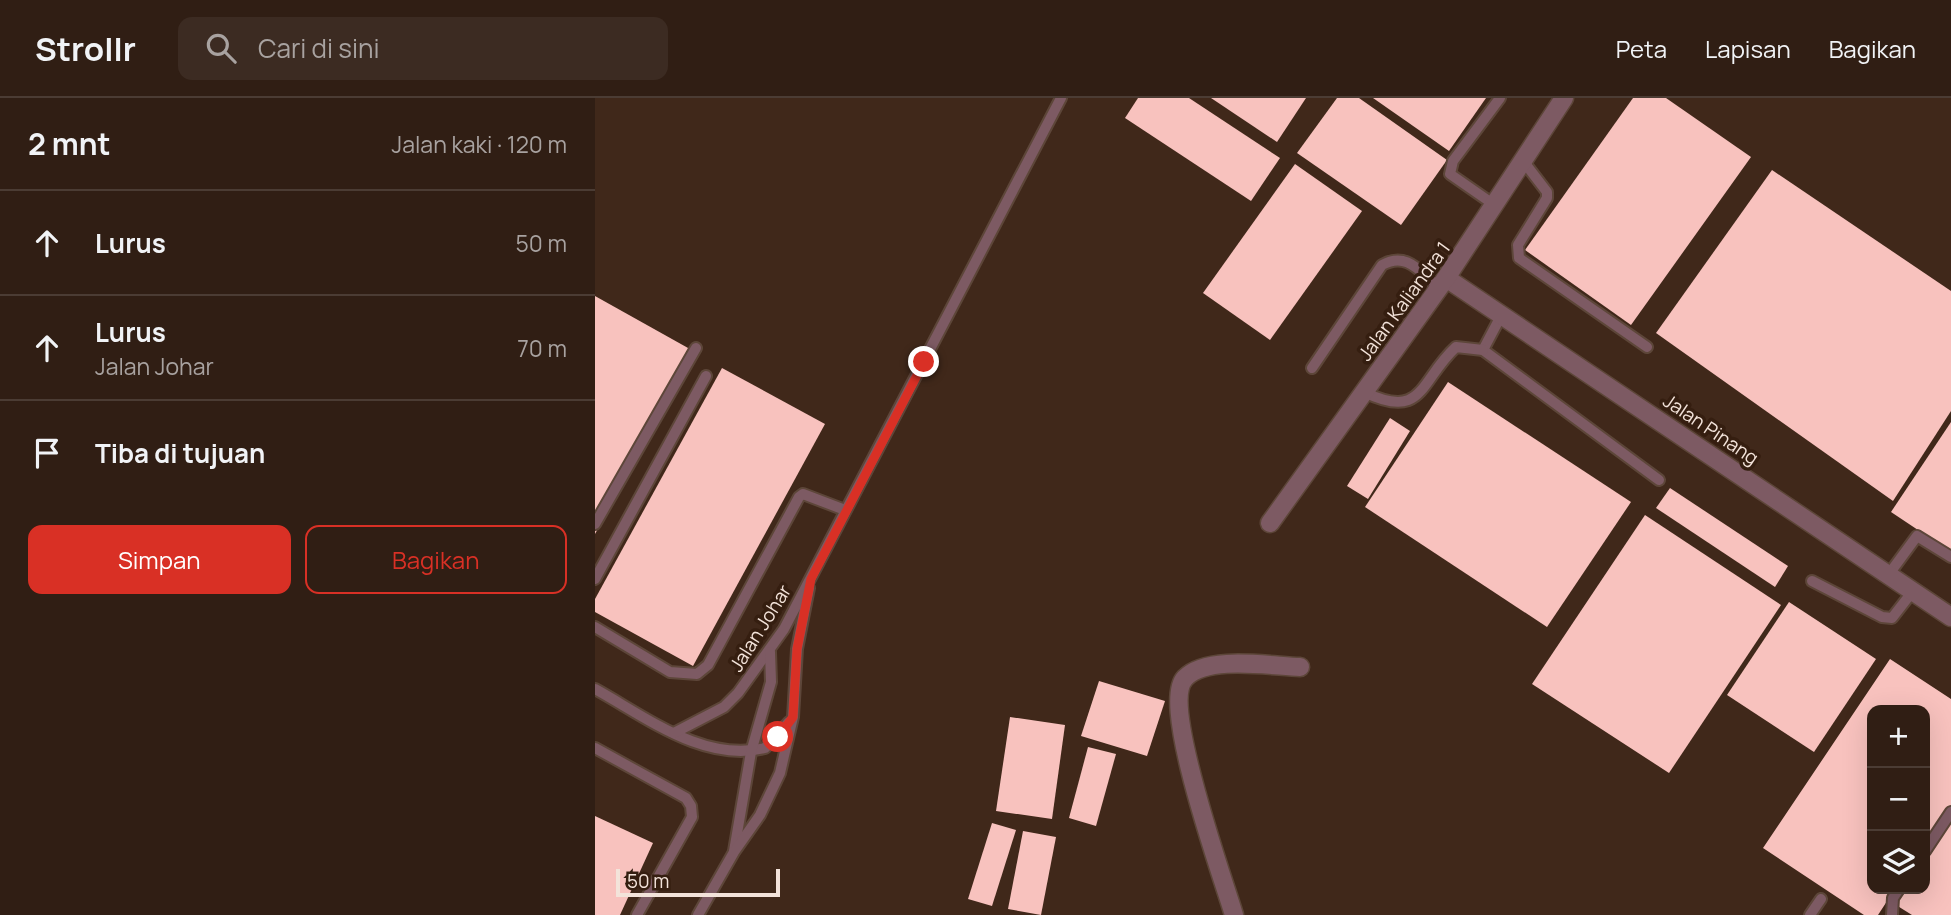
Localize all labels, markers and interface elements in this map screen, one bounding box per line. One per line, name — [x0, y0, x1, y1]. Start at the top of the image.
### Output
search box — [178, 17, 668, 80]
text: Strollr — [35, 26, 136, 71]
icon: search — [202, 29, 240, 67]
text: Cari di sini — [258, 30, 380, 66]
text: Peta — [1616, 32, 1667, 65]
text: Lapisan — [1705, 32, 1791, 65]
text: Bagikan — [1829, 32, 1916, 65]
text: 2 mnt — [28, 123, 111, 164]
text: Jalan kaki · 120 m — [392, 128, 567, 160]
icon: ahead — [28, 224, 66, 262]
text: Lurus — [95, 225, 166, 261]
text: 50 m — [516, 227, 567, 259]
street label: Jalan Kaliandra 1 — [1352, 236, 1456, 366]
text: Lurus — [95, 314, 166, 350]
icon: ahead — [28, 329, 66, 367]
text: 70 m — [517, 332, 567, 364]
route end — [908, 346, 939, 377]
text: Jalan Johar — [95, 350, 214, 382]
street label: Jalan Pinang — [1658, 388, 1764, 470]
icon: arrive — [28, 434, 66, 472]
text: Tiba di tujuan — [95, 435, 265, 471]
button: Simpan — [28, 525, 291, 594]
button: Bagikan — [305, 525, 567, 594]
street label: Jalan Johar — [723, 579, 797, 677]
map controls — [1867, 705, 1930, 894]
button: + — [1867, 705, 1930, 768]
route start — [762, 721, 793, 752]
button: − — [1867, 768, 1930, 831]
button: layers — [1867, 831, 1930, 894]
scale bar — [616, 866, 781, 898]
text: 50 m — [627, 868, 669, 894]

